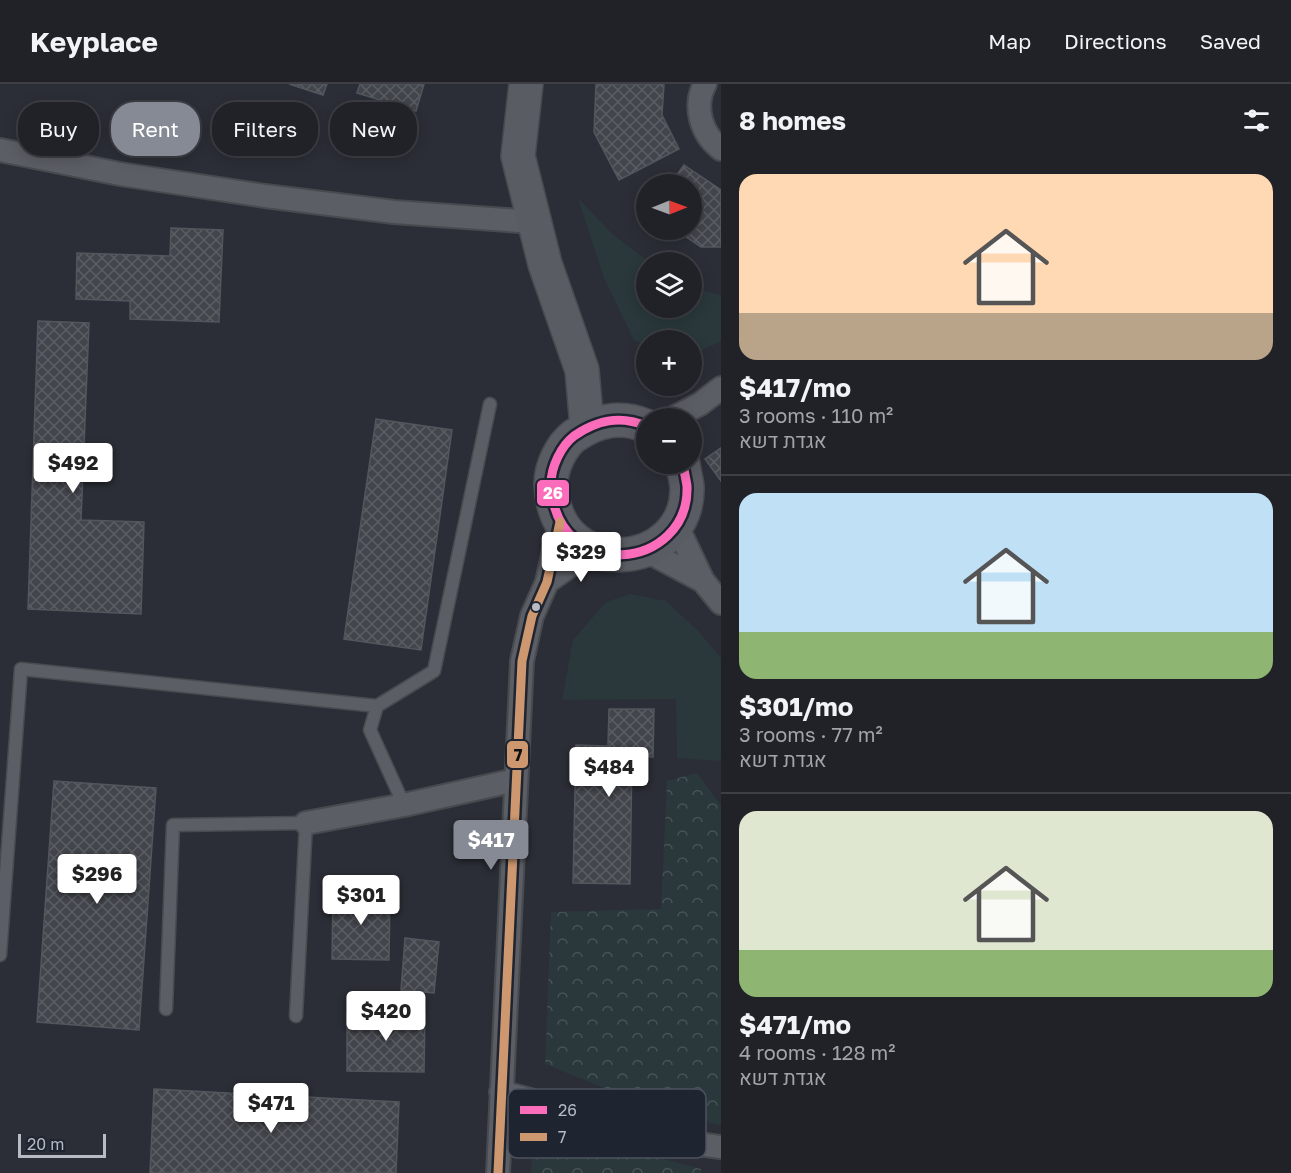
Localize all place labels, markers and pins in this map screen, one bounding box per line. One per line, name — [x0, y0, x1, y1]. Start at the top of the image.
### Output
pin: $492 — [37, 443, 109, 494]
pin: $329 — [545, 532, 617, 583]
unlabelled marker — [530, 601, 542, 613]
pin: $484 — [573, 747, 645, 798]
pin: $417 — [455, 820, 527, 871]
pin: $296 — [61, 854, 133, 905]
pin: $301 — [325, 875, 397, 926]
pin: $420 — [350, 991, 422, 1042]
pin: $471 — [235, 1083, 307, 1134]

